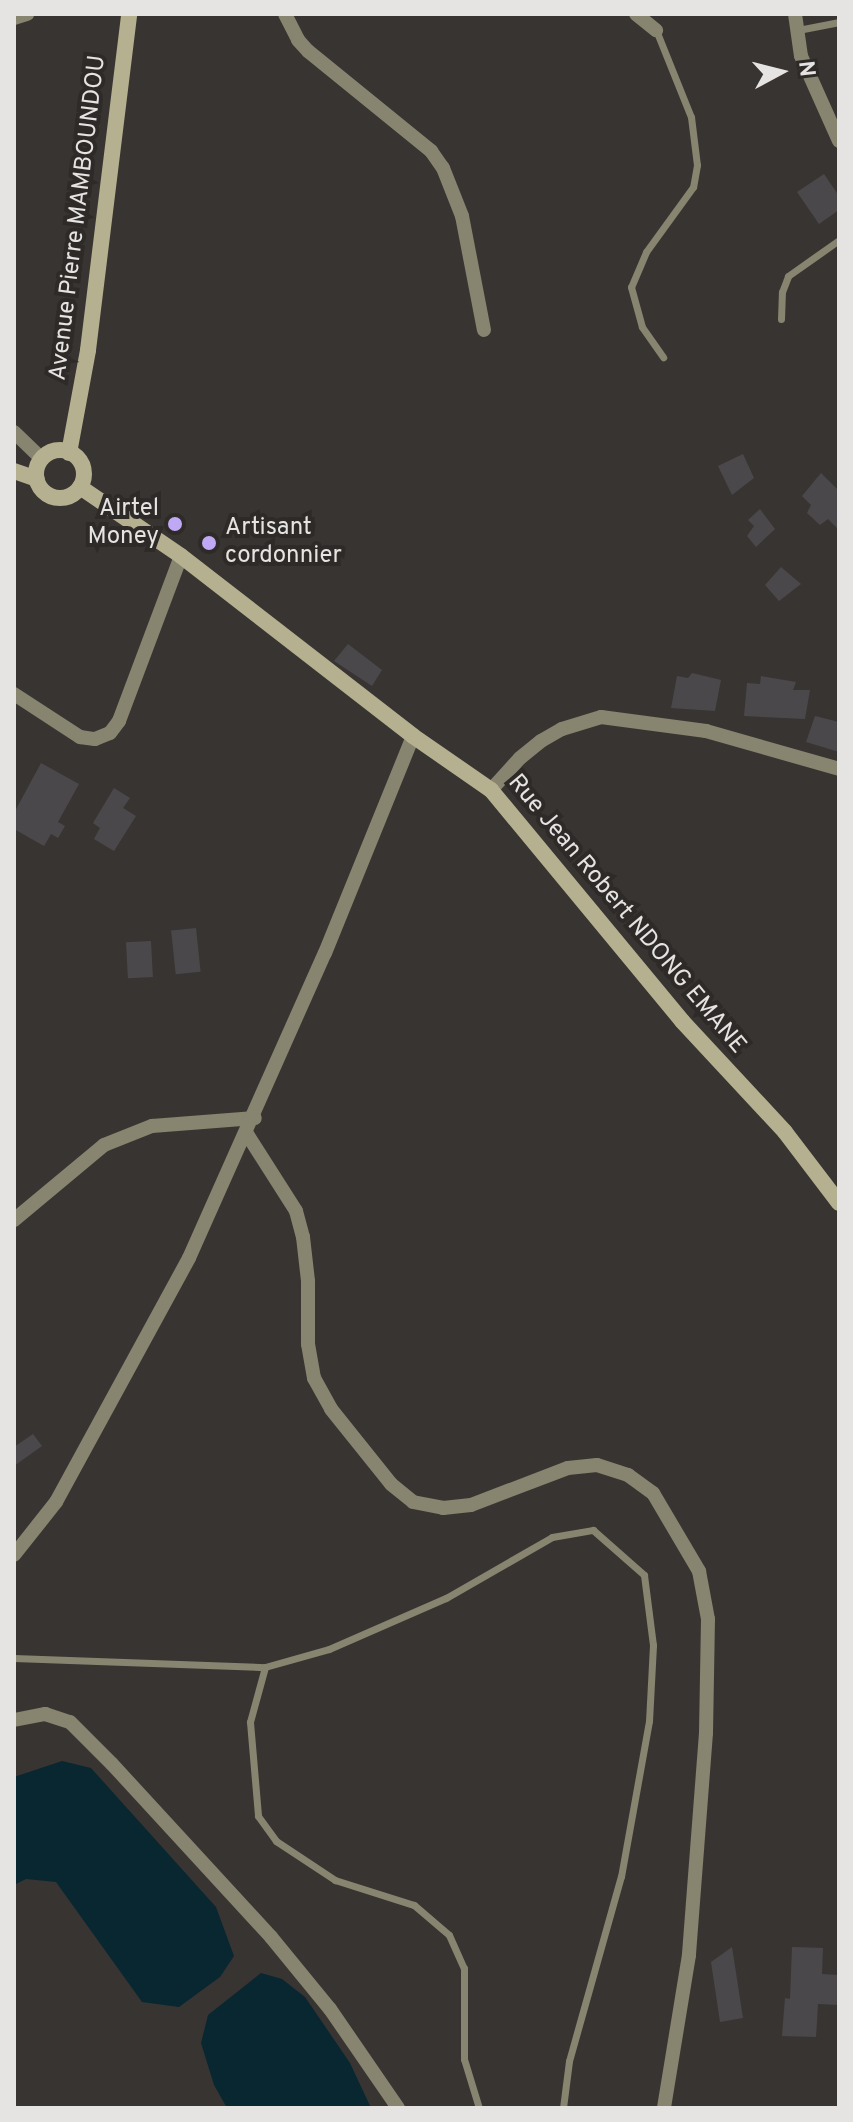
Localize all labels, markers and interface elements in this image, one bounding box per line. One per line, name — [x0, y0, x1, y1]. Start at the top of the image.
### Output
north arrow — [741, 32, 821, 112]
street label: Avenue Pierre MAMBOUNDOU — [45, 54, 113, 382]
text: N — [791, 60, 820, 78]
place label: Airtel Money — [87, 496, 159, 552]
marker: Airtel Money — [166, 515, 184, 533]
place label: Artisant cordonnier — [225, 515, 342, 571]
marker: Artisant cordonnier — [200, 534, 218, 552]
street label: Rue Jean Robert NDONG EMANE — [501, 770, 751, 1060]

